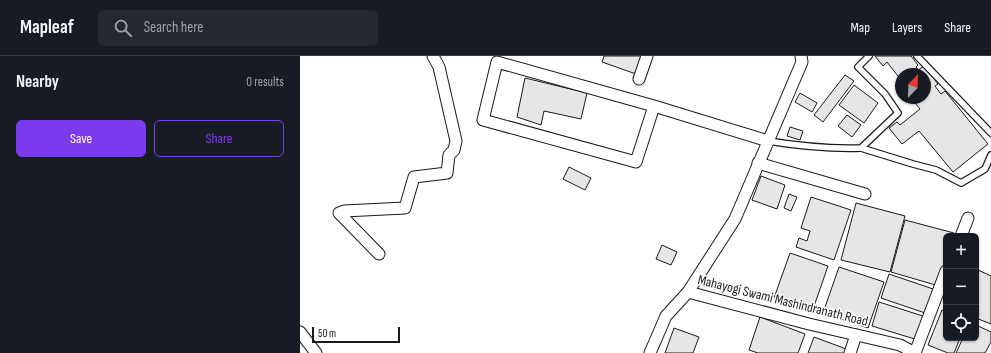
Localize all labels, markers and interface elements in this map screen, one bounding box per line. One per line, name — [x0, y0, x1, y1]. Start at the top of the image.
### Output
search box — [98, 10, 378, 46]
text: Mapleaf — [20, 16, 74, 39]
icon: search — [112, 17, 134, 39]
text: Search here — [144, 18, 203, 37]
text: Map — [850, 19, 870, 36]
text: Layers — [892, 19, 922, 36]
text: Share — [944, 19, 971, 36]
north arrow — [895, 68, 931, 104]
text: Nearby — [16, 72, 59, 92]
text: 0 results — [246, 74, 284, 90]
button: Save — [16, 120, 146, 157]
button: Share — [154, 120, 284, 157]
map controls — [943, 233, 979, 341]
button: + — [943, 233, 979, 269]
button: − — [943, 269, 979, 305]
street label: Mahayogi Swami Mashindranath Road — [696, 271, 870, 330]
button: locate — [943, 305, 979, 341]
scale bar — [312, 325, 400, 344]
text: 50 m — [318, 327, 336, 340]

